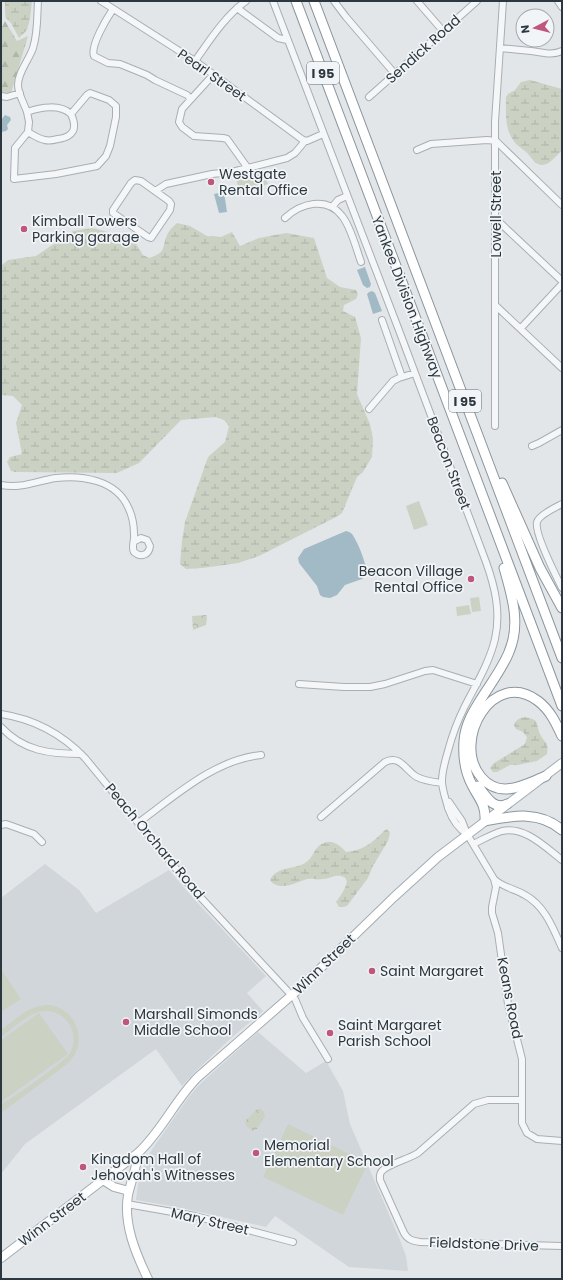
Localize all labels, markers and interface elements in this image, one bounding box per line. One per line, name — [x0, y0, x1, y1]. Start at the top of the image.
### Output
north arrow — [515, 8, 555, 48]
street label: Sendick Road — [381, 10, 465, 88]
text: N — [517, 24, 534, 34]
street label: Pearl Street — [174, 44, 250, 106]
road number: I 95 — [307, 62, 339, 84]
place label: Westgate Rental Office — [219, 164, 308, 200]
street label: Lowell Street — [486, 171, 506, 257]
marker: Westgate Rental Office — [206, 177, 216, 187]
place label: Kimball Towers Parking garage — [32, 211, 140, 247]
street label: Yankee Division Highway — [367, 213, 447, 381]
marker: Kimball Towers Parking garage — [19, 224, 29, 234]
road number: I 95 — [449, 390, 481, 412]
street label: Beacon Street — [422, 414, 476, 512]
place label: Beacon Village Rental Office — [359, 561, 463, 597]
marker: Beacon Village Rental Office — [466, 574, 476, 584]
street label: Peach Orchard Road — [101, 779, 209, 903]
street label: Winn Street — [288, 929, 360, 999]
street label: Keans Road — [492, 955, 528, 1041]
place label: Saint Margaret — [380, 961, 484, 981]
marker: Saint Margaret — [367, 966, 377, 976]
place label: Marshall Simonds Middle School — [134, 1004, 258, 1040]
place label: Saint Margaret Parish School — [338, 1015, 442, 1051]
marker: Marshall Simonds Middle School — [121, 1017, 131, 1027]
marker: Saint Margaret Parish School — [325, 1028, 335, 1038]
place label: Memorial Elementary School — [264, 1135, 394, 1171]
marker: Memorial Elementary School — [251, 1148, 261, 1158]
place label: Kingdom Hall of Jehovah's Witnesses — [91, 1149, 235, 1185]
marker: Kingdom Hall of Jehovah's Witnesses — [78, 1162, 88, 1172]
street label: Winn Street — [14, 1187, 90, 1251]
street label: Mary Street — [169, 1202, 251, 1240]
street label: Fieldstone Drive — [429, 1232, 540, 1256]

